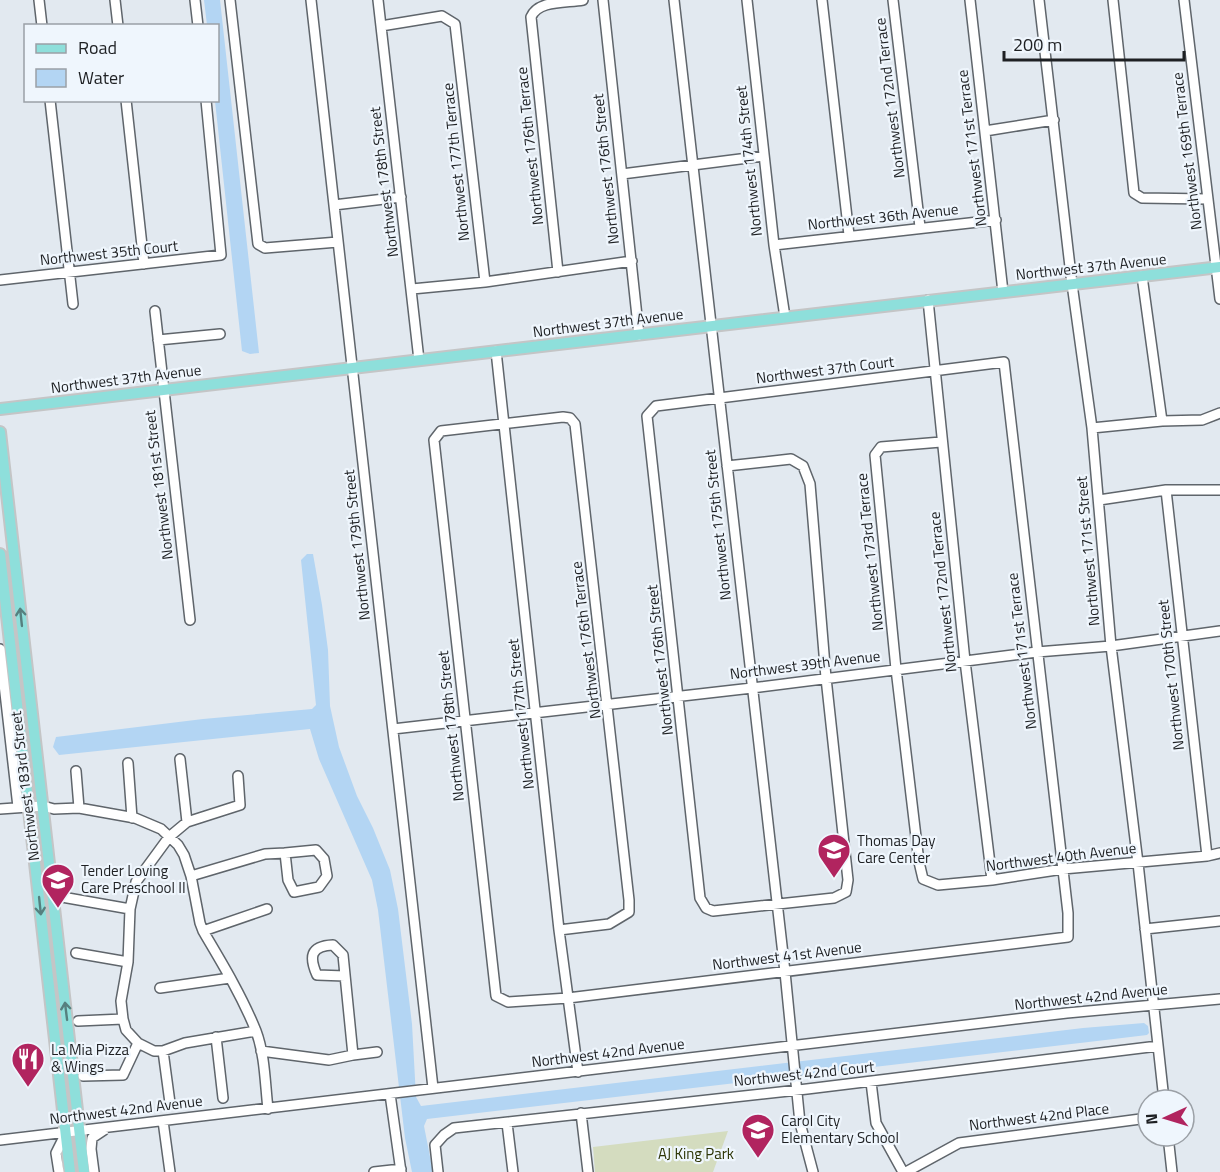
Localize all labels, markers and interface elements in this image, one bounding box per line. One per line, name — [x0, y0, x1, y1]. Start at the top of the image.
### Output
street label: Northwest 172nd Terrace — [868, 17, 911, 180]
legend — [24, 24, 219, 102]
scale bar — [1004, 24, 1184, 62]
text: 200 m — [1013, 31, 1062, 58]
text: Road — [78, 34, 117, 61]
text: Water — [78, 64, 124, 91]
street label: Northwest 176th Terrace — [510, 66, 549, 226]
street label: Northwest 171st Terrace — [950, 68, 993, 228]
street label: Northwest 169th Terrace — [1165, 71, 1208, 231]
street label: Northwest 177th Terrace — [436, 82, 475, 242]
street label: Northwest 174th Street — [729, 84, 768, 238]
street label: Northwest 176th Street — [586, 92, 625, 246]
street label: Northwest 178th Street — [363, 105, 404, 259]
street label: Northwest 36th Avenue — [807, 197, 959, 236]
street label: Northwest 35th Court — [39, 234, 180, 271]
street label: Northwest 37th Avenue — [1015, 247, 1167, 286]
street label: Northwest 37th Avenue — [531, 302, 684, 343]
street label: Northwest 37th Court — [755, 350, 896, 389]
street label: Northwest 37th Avenue — [49, 358, 202, 399]
street label: Northwest 181st Street — [138, 408, 179, 561]
street label: Northwest 175th Street — [698, 448, 737, 602]
street label: Northwest 179th Street — [337, 468, 376, 622]
street label: Northwest 173rd Terrace — [850, 472, 889, 632]
street label: Northwest 171st Street — [1069, 474, 1106, 627]
street label: Northwest 172nd Terrace — [923, 511, 962, 674]
street label: Northwest 176th Terrace — [564, 560, 607, 720]
street label: Northwest 171st Terrace — [1000, 571, 1043, 731]
street label: Northwest 176th Street — [640, 583, 679, 737]
street label: Northwest 170th Street — [1151, 598, 1190, 752]
one-way arrow — [15, 608, 26, 627]
street label: Northwest 177th Street — [501, 637, 540, 791]
street label: Northwest 39th Avenue — [728, 644, 881, 685]
street label: Northwest 178th Street — [431, 649, 470, 803]
street label: Northwest 183rd Street — [4, 709, 45, 862]
place label: Thomas Day Care Center — [857, 829, 936, 869]
school or university icon: Thomas Day Care Center — [816, 832, 852, 879]
street label: Northwest 40th Avenue — [984, 836, 1137, 877]
place label: Tender Loving Care Preschool II — [81, 859, 186, 899]
school or university icon: Tender Loving Care Preschool II — [40, 862, 76, 909]
one-way arrow — [35, 896, 46, 916]
street label: Northwest 41st Avenue — [711, 935, 863, 976]
street label: Northwest 42nd Avenue — [1013, 977, 1169, 1016]
one-way arrow — [60, 1001, 71, 1021]
street label: Northwest 42nd Avenue — [530, 1032, 686, 1073]
place label: La Mia Pizza & Wings — [51, 1038, 130, 1078]
restaurant icon: La Mia Pizza & Wings — [10, 1041, 46, 1088]
street label: Northwest 42nd Court — [732, 1055, 876, 1092]
north arrow — [1136, 1088, 1196, 1148]
street label: Northwest 42nd Avenue — [48, 1089, 204, 1130]
street label: Northwest 42nd Place — [968, 1097, 1110, 1137]
place label: Carol City Elementary School — [781, 1109, 899, 1149]
school or university icon: Carol City Elementary School — [740, 1112, 776, 1159]
text: N — [1139, 1113, 1163, 1125]
park label: AJ King Park — [658, 1142, 734, 1165]

